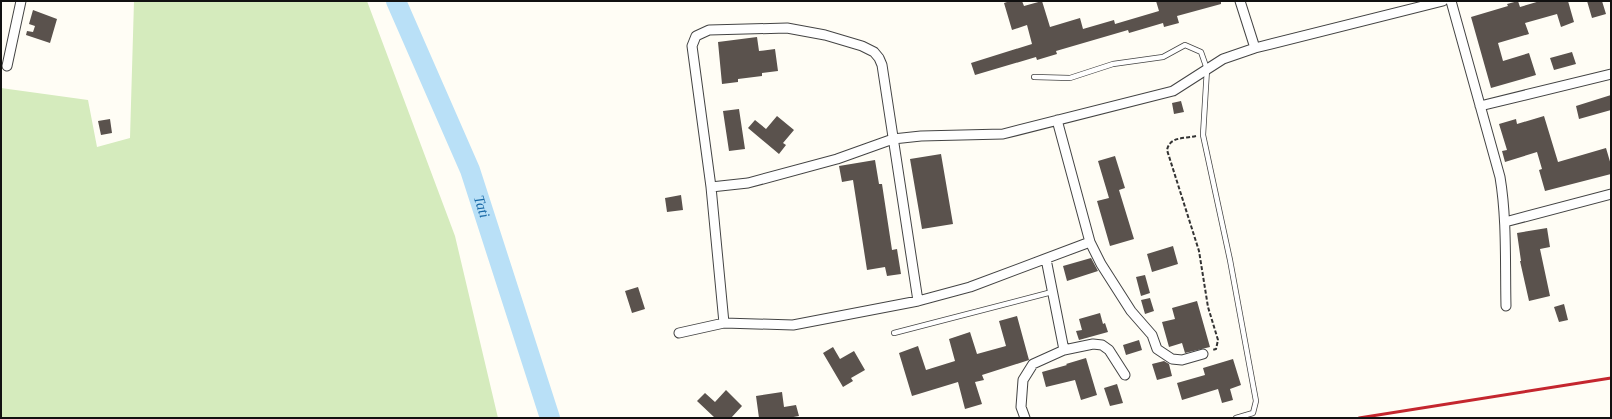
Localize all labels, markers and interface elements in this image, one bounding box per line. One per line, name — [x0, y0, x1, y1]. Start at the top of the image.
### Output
water label: Tati — [471, 193, 493, 220]

